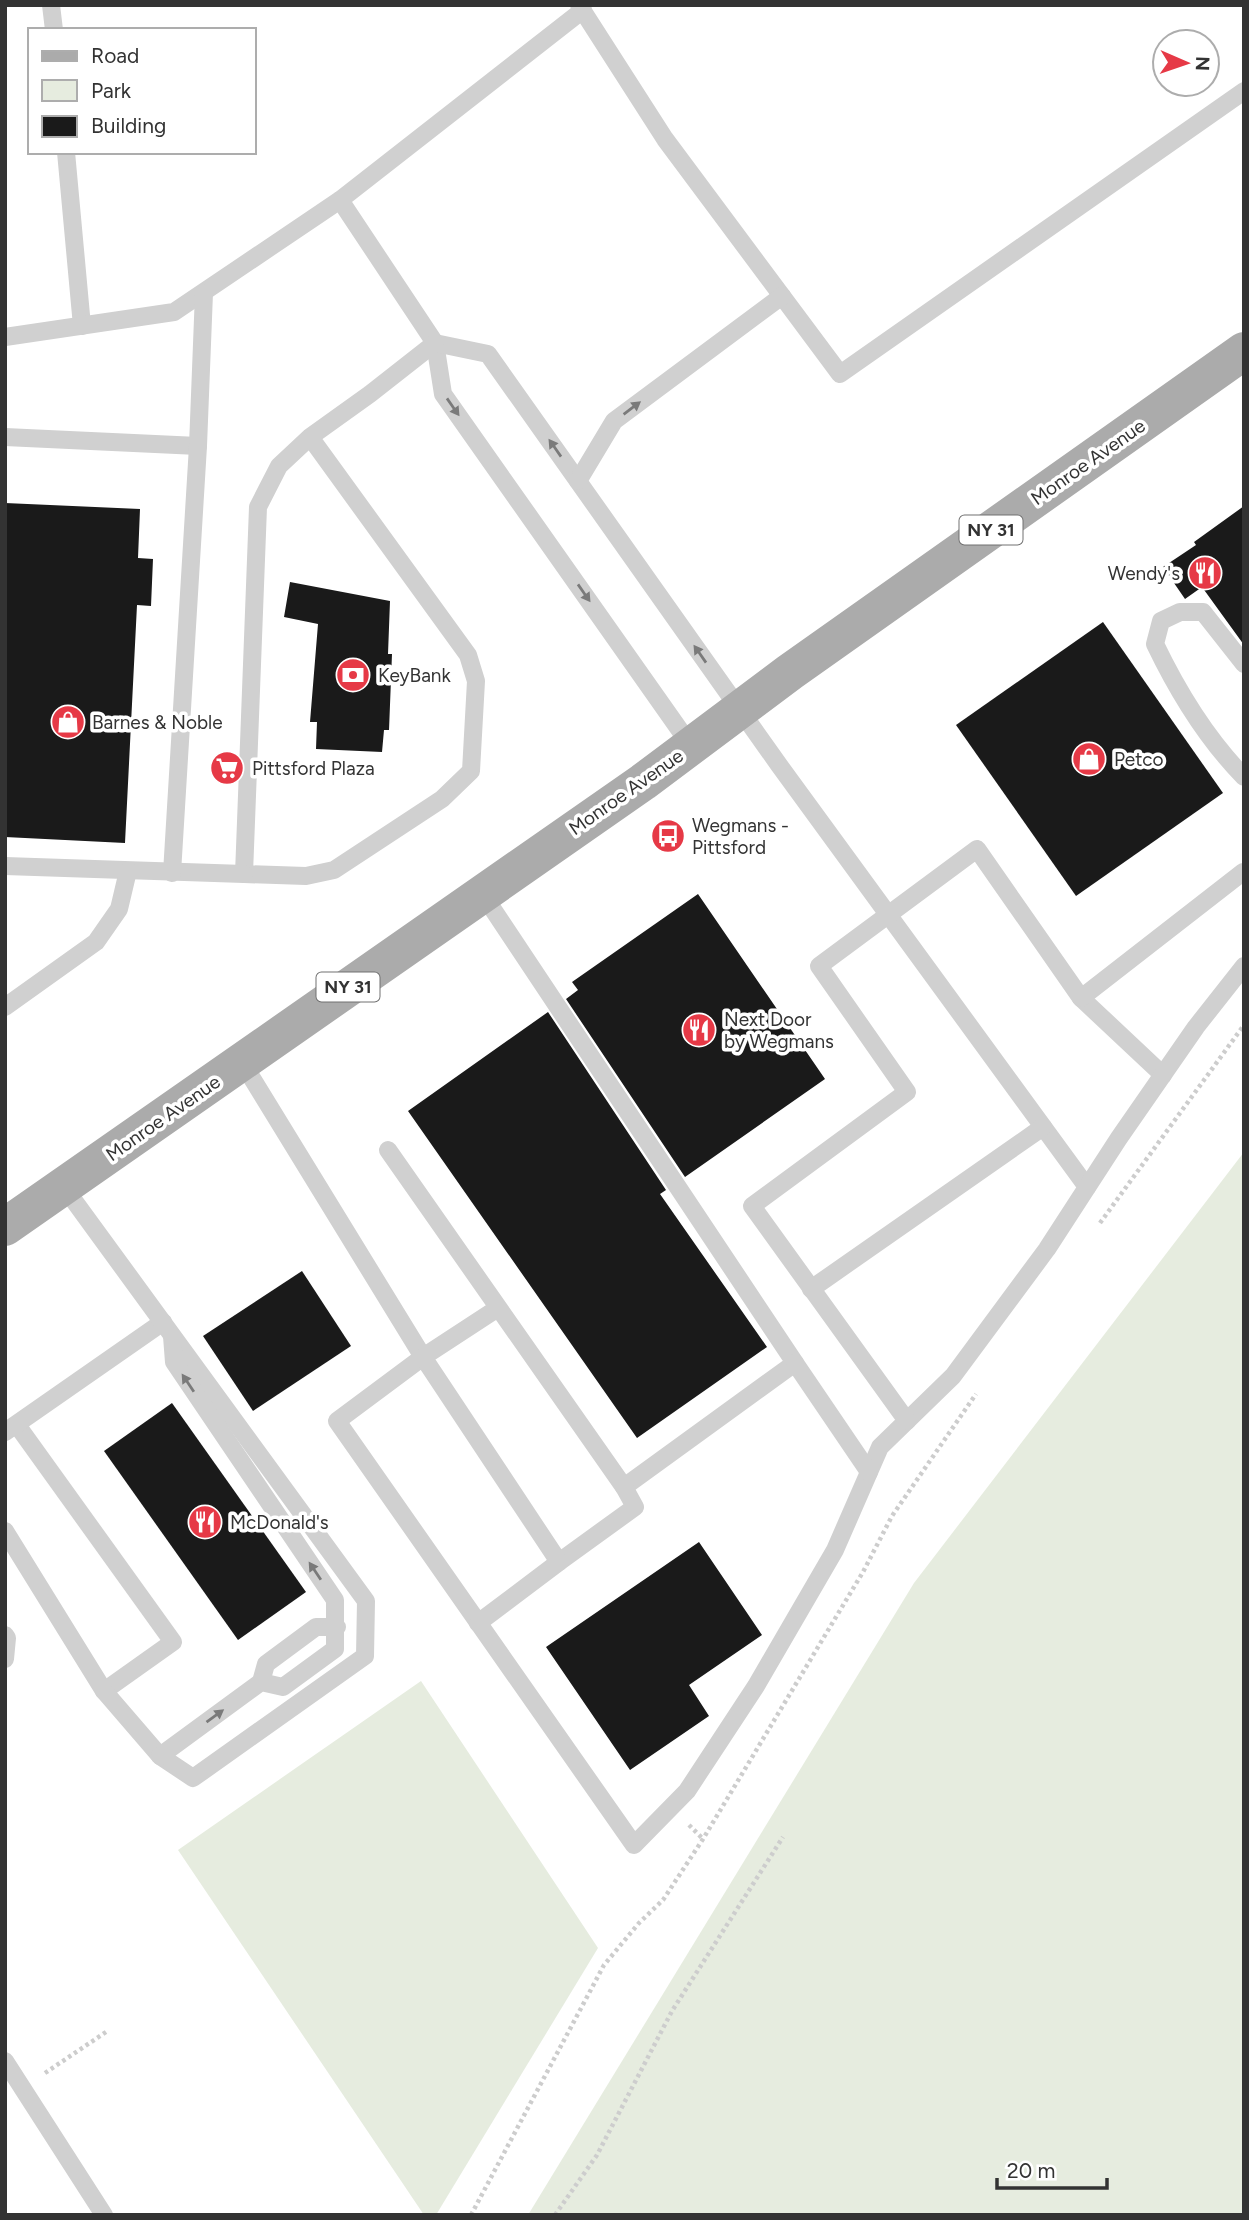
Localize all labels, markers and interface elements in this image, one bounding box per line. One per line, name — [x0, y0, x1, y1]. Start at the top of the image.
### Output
legend — [28, 28, 256, 154]
north arrow — [1151, 28, 1221, 98]
text: Road — [91, 43, 139, 68]
text: N — [1191, 56, 1214, 71]
text: Park — [91, 78, 132, 103]
text: Building — [91, 113, 166, 138]
one-way arrow — [446, 398, 460, 416]
one-way arrow — [623, 401, 641, 415]
street label: Monroe Avenue — [1026, 414, 1150, 510]
one-way arrow — [548, 439, 562, 457]
road number: NY 31 — [960, 516, 1023, 544]
restaurant icon: Wendy's — [1186, 554, 1224, 592]
place label: Wendy's — [1108, 562, 1180, 585]
one-way arrow — [577, 584, 591, 602]
one-way arrow — [693, 645, 707, 663]
bank icon: KeyBank — [334, 656, 372, 694]
place label: KeyBank — [378, 664, 451, 687]
shop icon: Barnes & Noble — [49, 703, 87, 741]
place label: Barnes & Noble — [92, 711, 223, 734]
shop icon: Petco — [1070, 740, 1108, 778]
street label: Monroe Avenue — [564, 744, 688, 840]
place label: Petco — [1114, 748, 1164, 771]
supermarket icon: Pittsford Plaza — [208, 749, 246, 787]
place label: Pittsford Plaza — [252, 757, 375, 780]
place label: Wegmans - Pittsford — [692, 814, 789, 859]
bus stop icon: Wegmans - Pittsford — [649, 817, 687, 855]
road number: NY 31 — [316, 972, 380, 1002]
place label: Next Door by Wegmans — [724, 1008, 834, 1053]
restaurant icon: Next Door by Wegmans — [680, 1011, 718, 1049]
street label: Monroe Avenue — [101, 1070, 225, 1166]
one-way arrow — [182, 1373, 195, 1392]
restaurant icon: McDonald's — [186, 1503, 224, 1541]
place label: McDonald's — [230, 1511, 329, 1534]
one-way arrow — [308, 1562, 322, 1580]
one-way arrow — [206, 1709, 224, 1723]
scale bar — [997, 2146, 1107, 2190]
text: 20 m — [1007, 2158, 1055, 2183]

